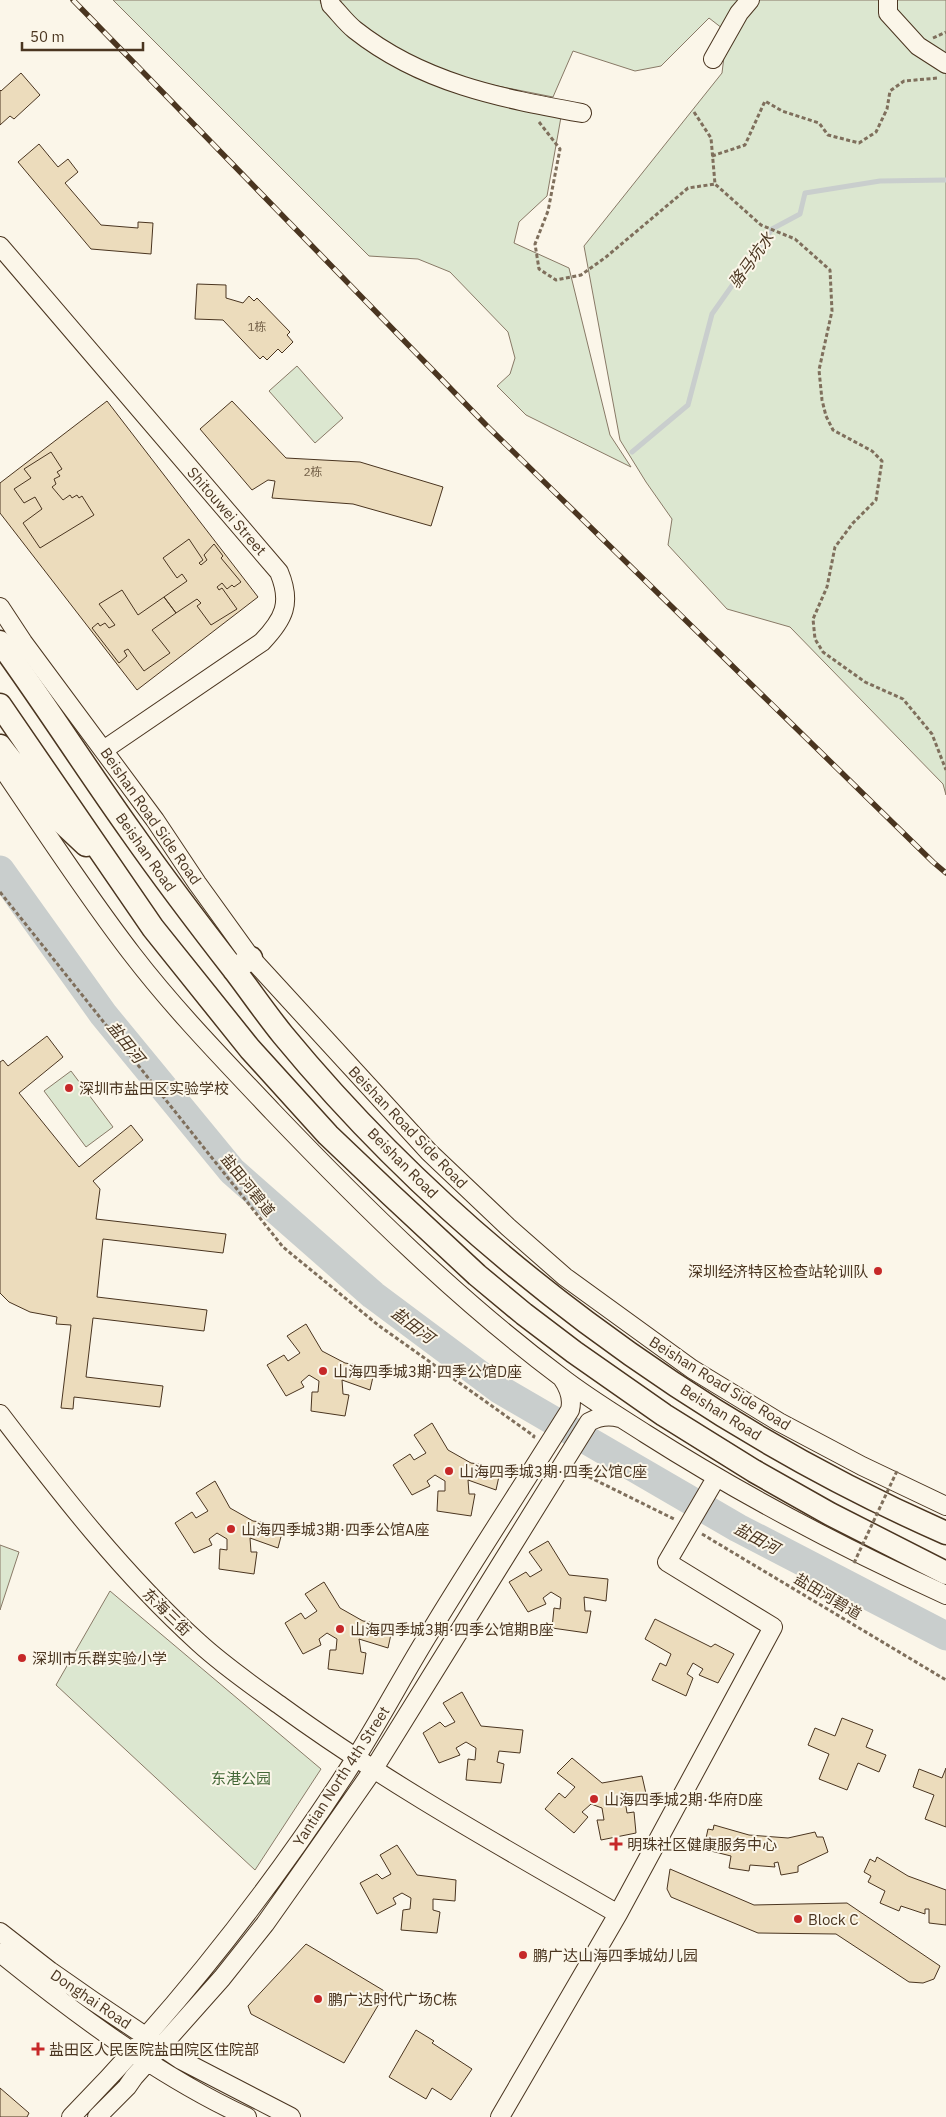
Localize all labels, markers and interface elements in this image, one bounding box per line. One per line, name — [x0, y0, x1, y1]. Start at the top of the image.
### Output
scale bar — [22, 20, 144, 52]
text: 50 m — [30, 27, 65, 46]
water label: 骆马坑水 — [724, 227, 778, 292]
house number: 1栋 — [247, 319, 267, 334]
street label: Shitouwei Street — [183, 463, 271, 559]
house number: 2栋 — [303, 464, 323, 479]
street label: Beishan Road Side Road — [97, 744, 205, 888]
street label: Beishan Road — [112, 809, 180, 895]
water label: 盐田河 — [103, 1017, 151, 1069]
street label: Beishan Road Side Road — [345, 1062, 471, 1192]
place label: 深圳市盐田区实验学校 — [79, 1079, 229, 1098]
marker: 深圳市盐田区实验学校 — [63, 1082, 75, 1094]
street label: Beishan Road — [364, 1124, 442, 1202]
street label: 盐田河碧道 — [217, 1150, 279, 1220]
place label: 深圳经济特区检查站轮训队 — [688, 1262, 868, 1281]
marker: 深圳经济特区检查站轮训队 — [872, 1265, 884, 1277]
water label: 盐田河 — [388, 1303, 441, 1349]
street label: Beishan Road Side Road — [646, 1332, 794, 1434]
place label: 山海四季城3期·四季公馆D座 — [333, 1362, 522, 1381]
marker: 山海四季城3期·四季公馆D座 — [317, 1365, 329, 1377]
street label: Beishan Road — [677, 1380, 765, 1444]
place label: 山海四季城3期·四季公馆C座 — [459, 1462, 647, 1481]
marker: 山海四季城3期·四季公馆C座 — [443, 1465, 455, 1477]
water label: 盐田河 — [731, 1518, 786, 1560]
place label: 山海四季城3期·四季公馆A座 — [241, 1520, 430, 1539]
marker: 山海四季城3期·四季公馆A座 — [225, 1523, 237, 1535]
street label: 盐田河碧道 — [791, 1569, 865, 1623]
street label: 东海三街 — [139, 1584, 195, 1640]
place label: 山海四季城3期·四季公馆期B座 — [350, 1620, 554, 1639]
marker: 山海四季城3期·四季公馆期B座 — [334, 1623, 346, 1635]
place label: 深圳市乐群实验小学 — [32, 1649, 167, 1668]
marker: 深圳市乐群实验小学 — [16, 1652, 28, 1664]
street label: Yantian North 4th Street — [289, 1702, 393, 1850]
park label: 东港公园 — [211, 1769, 271, 1788]
place label: 山海四季城2期·华府D座 — [604, 1790, 763, 1809]
marker: 山海四季城2期·华府D座 — [588, 1793, 600, 1805]
place label: 明珠社区健康服务中心 — [627, 1835, 777, 1854]
marker: 明珠社区健康服务中心 — [609, 1837, 623, 1851]
place label: Block C — [808, 1910, 859, 1929]
marker: Block C — [792, 1913, 804, 1925]
place label: 鹏广达山海四季城幼儿园 — [533, 1946, 698, 1965]
marker: 鹏广达山海四季城幼儿园 — [517, 1949, 529, 1961]
street label: Donghai Road — [47, 1965, 135, 2033]
place label: 鹏广达时代广场C栋 — [328, 1990, 457, 2009]
marker: 鹏广达时代广场C栋 — [312, 1993, 324, 2005]
place label: 盐田区人民医院盐田院区住院部 — [49, 2040, 259, 2059]
marker: 盐田区人民医院盐田院区住院部 — [31, 2042, 45, 2056]

